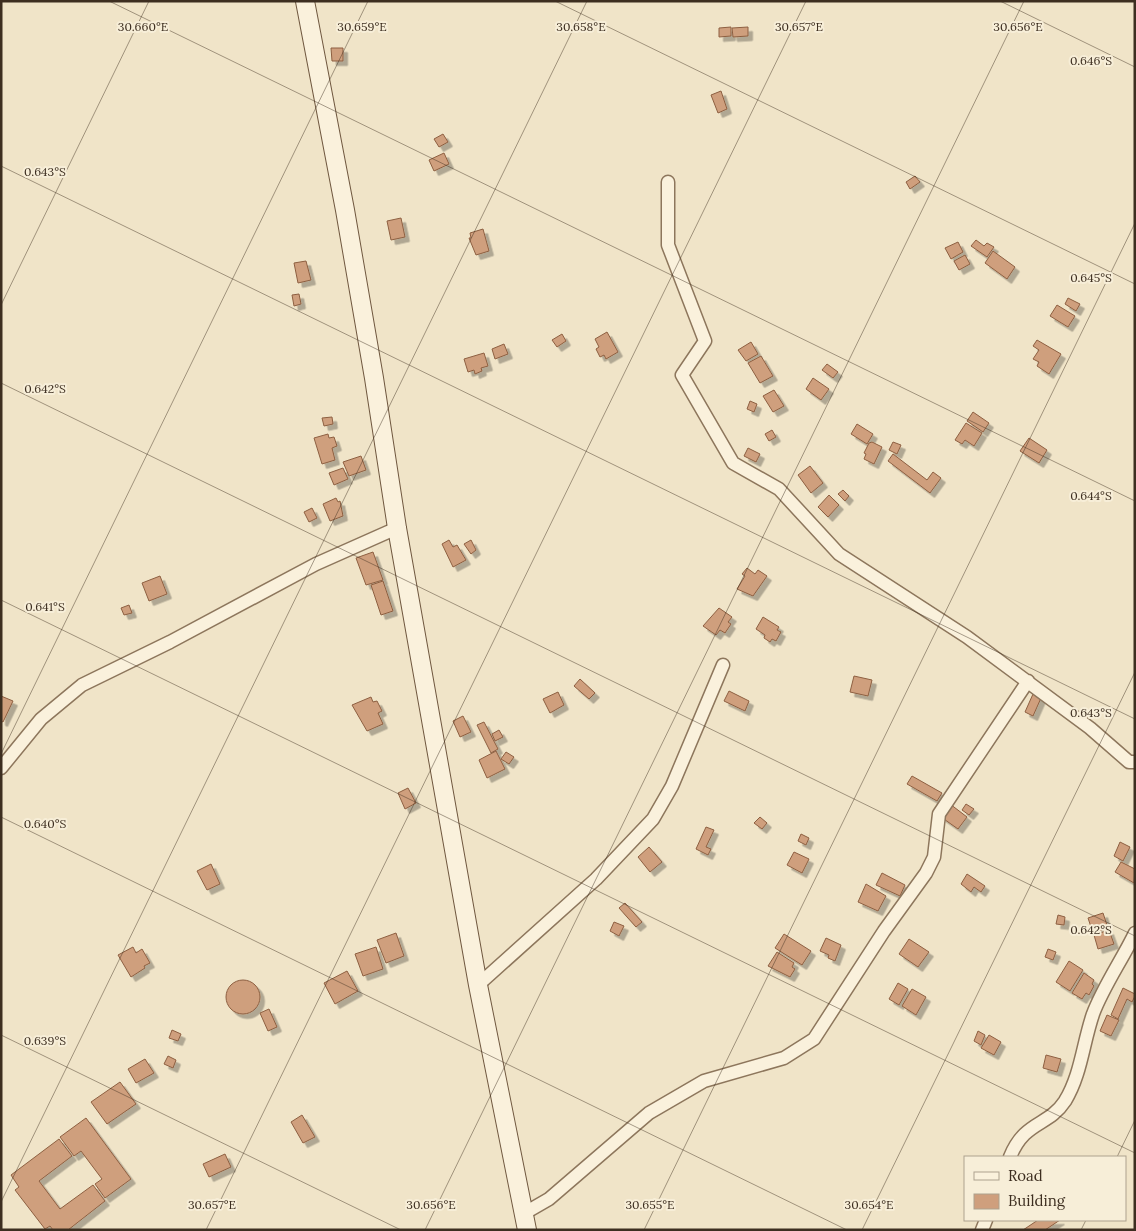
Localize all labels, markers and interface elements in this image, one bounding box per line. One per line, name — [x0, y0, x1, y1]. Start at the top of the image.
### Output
text: 30.660°E — [118, 19, 168, 34]
text: 30.659°E — [337, 19, 387, 34]
text: 30.658°E — [556, 19, 606, 34]
text: 30.657°E — [775, 19, 823, 34]
text: 30.656°E — [993, 19, 1043, 34]
text: 0.646°S — [1070, 53, 1112, 68]
text: 0.643°S — [24, 164, 66, 179]
text: 0.645°S — [1070, 270, 1112, 285]
text: 0.642°S — [24, 381, 66, 396]
text: 0.644°S — [1070, 488, 1112, 503]
text: 0.641°S — [25, 599, 65, 614]
text: 0.643°S — [1070, 705, 1112, 720]
text: 0.640°S — [24, 816, 67, 831]
text: 0.642°S — [1070, 922, 1112, 937]
text: 0.639°S — [24, 1033, 66, 1048]
legend — [964, 1156, 1126, 1221]
text: Road — [1008, 1166, 1043, 1185]
text: Building — [1008, 1191, 1066, 1210]
text: 30.657°E — [188, 1197, 236, 1212]
text: 30.656°E — [406, 1197, 456, 1212]
text: 30.655°E — [625, 1197, 675, 1212]
text: 30.654°E — [845, 1197, 893, 1212]

